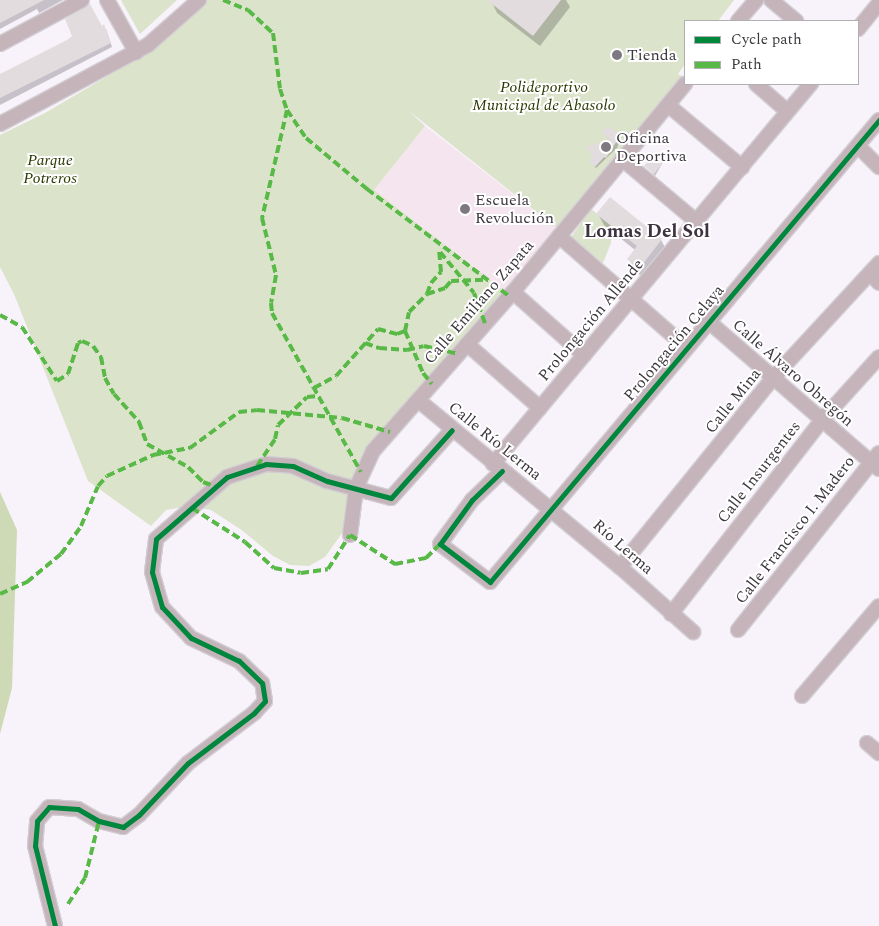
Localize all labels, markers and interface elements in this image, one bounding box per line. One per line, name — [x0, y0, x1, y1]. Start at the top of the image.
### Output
legend — [684, 20, 859, 85]
text: Cycle path — [731, 28, 802, 51]
place label: Tienda — [627, 45, 677, 65]
marker: Tienda — [611, 49, 623, 61]
text: Path — [731, 53, 762, 76]
park label: Polideportivo Municipal de Abasolo — [472, 77, 616, 115]
place label: Oficina Deportiva — [616, 128, 686, 166]
marker: Oficina Deportiva — [600, 141, 612, 153]
park label: Parque Potreros — [23, 150, 77, 188]
place label: Escuela Revolución — [475, 190, 554, 228]
marker: Escuela Revolución — [459, 203, 471, 215]
district label: Lomas Del Sol — [584, 221, 710, 243]
street label: Calle Emiliano Zapata — [420, 236, 538, 368]
street label: Prolongación Allende — [534, 255, 648, 385]
street label: Prolongación Celaya — [620, 281, 728, 405]
street label: Calle Álvaro Obregón — [729, 315, 857, 431]
street label: Calle Mina — [701, 365, 765, 437]
street label: Calle Río Lerma — [444, 398, 546, 484]
street label: Calle Insurgentes — [713, 417, 805, 527]
street label: Calle Francisco I. Madero — [731, 452, 859, 608]
street label: Río Lerma — [589, 516, 657, 578]

